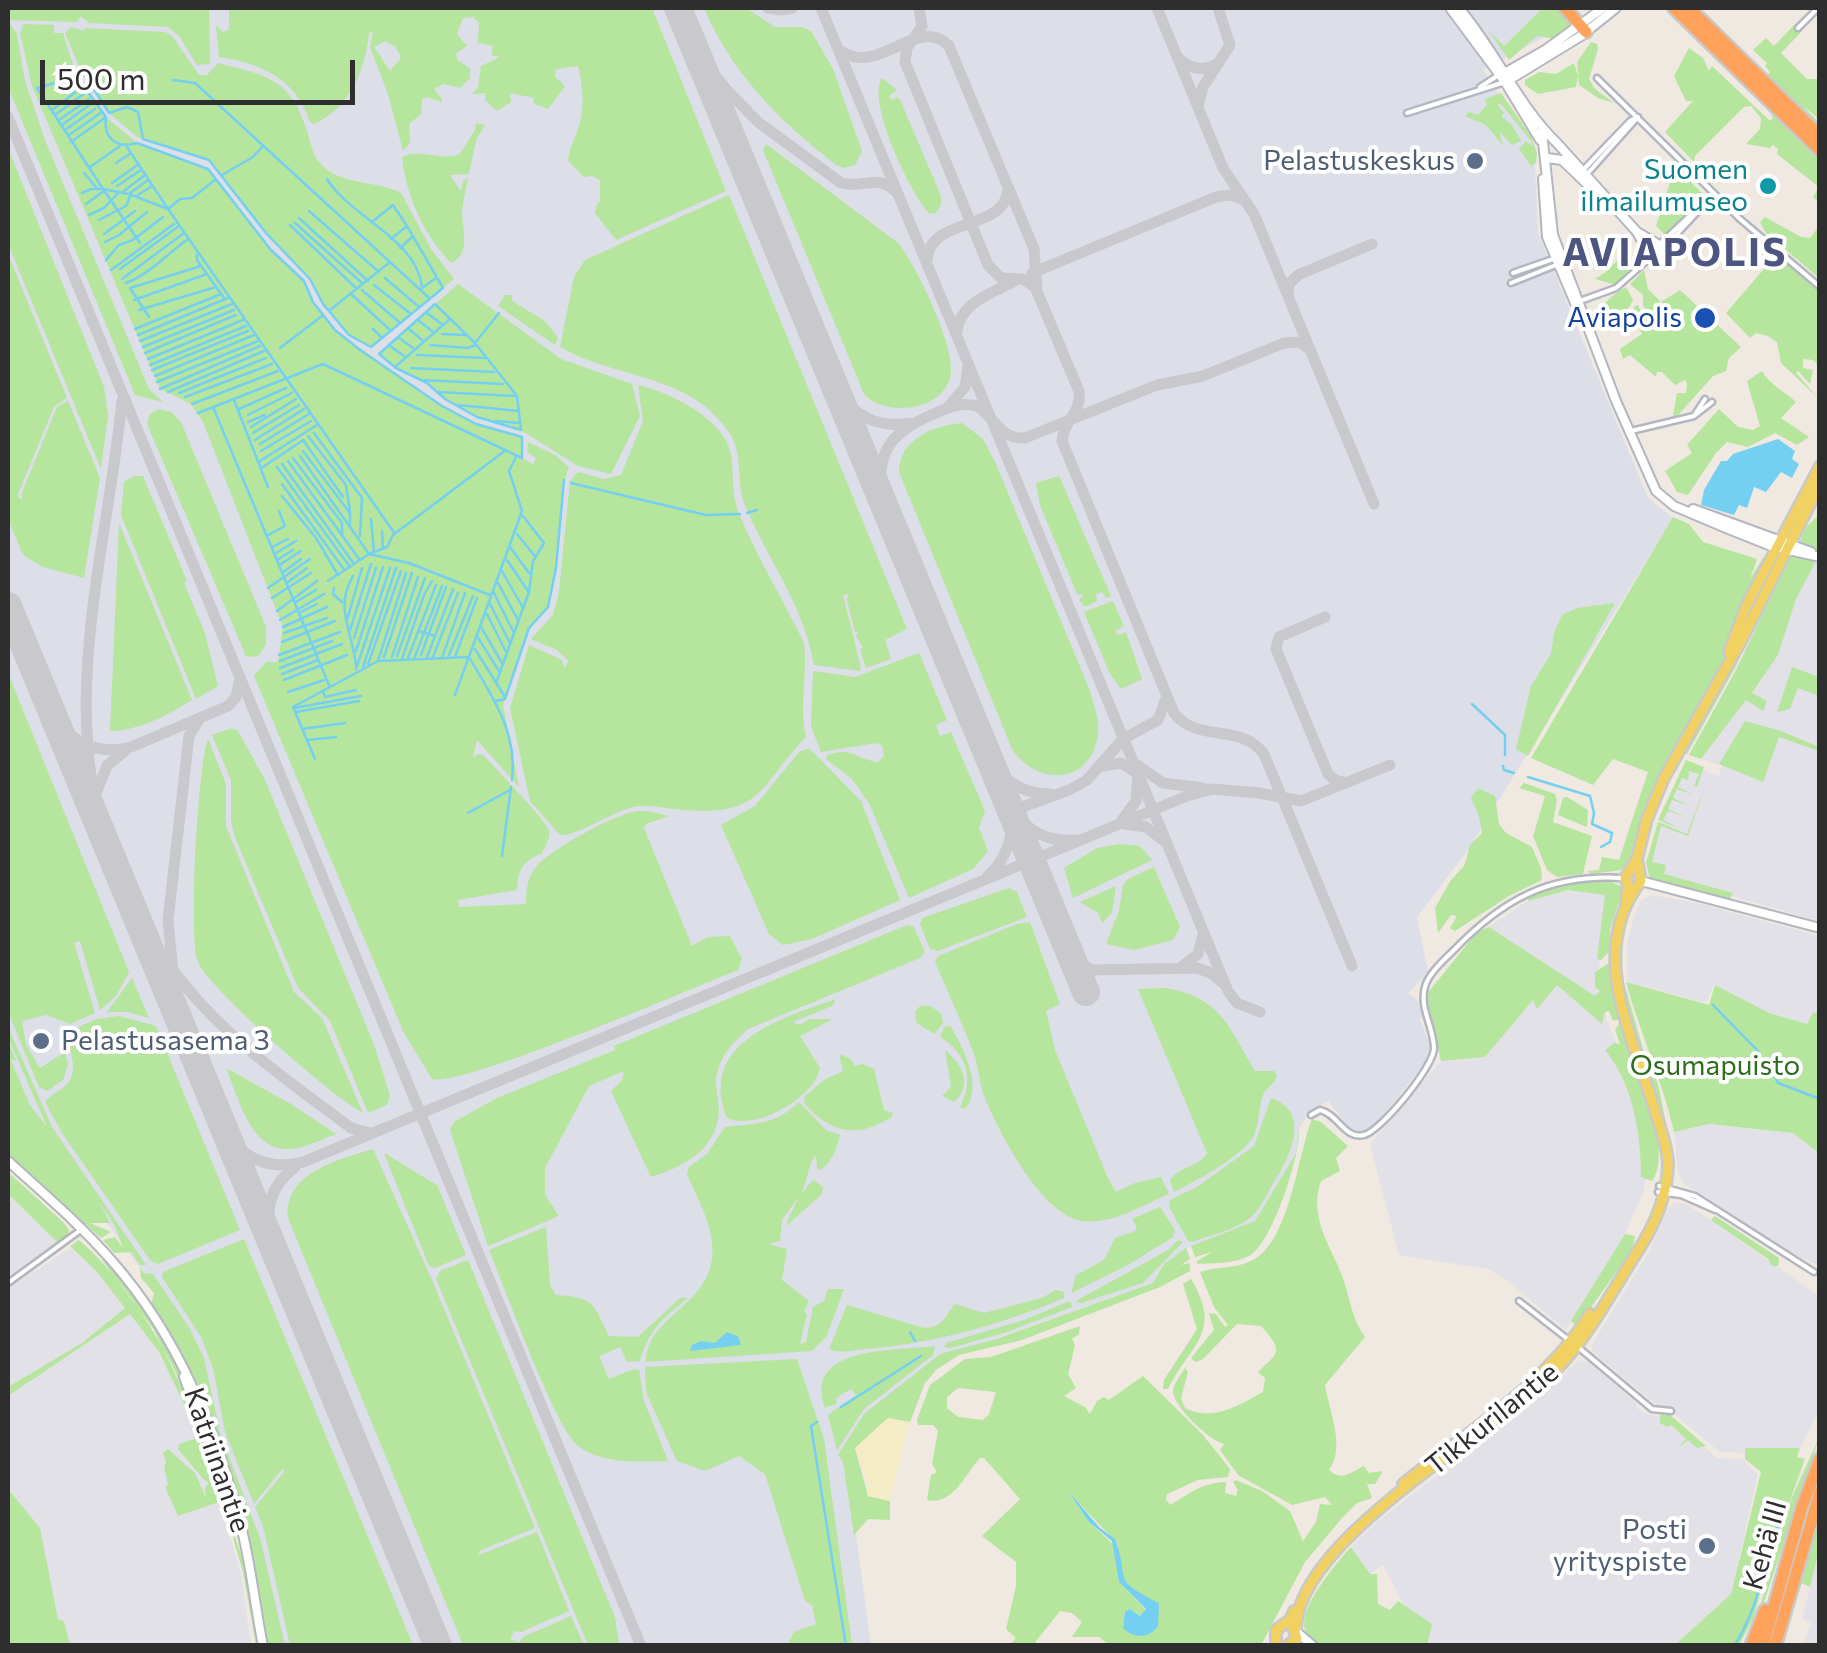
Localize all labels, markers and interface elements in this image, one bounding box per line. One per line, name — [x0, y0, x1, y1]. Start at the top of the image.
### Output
scale bar — [45, 40, 360, 102]
text: 500 m — [57, 59, 145, 96]
place label: Pelastuskeskus — [1263, 144, 1455, 178]
marker: Pelastuskeskus — [1464, 150, 1486, 172]
place label: Suomen ilmailumuseo — [1580, 153, 1748, 219]
marker: Suomen ilmailumuseo — [1757, 175, 1779, 197]
district label: AVIAPOLIS — [1562, 230, 1788, 276]
place label: Aviapolis — [1567, 301, 1682, 335]
marker: Aviapolis — [1692, 305, 1718, 331]
place label: Pelastusasema 3 — [61, 1024, 270, 1058]
marker: Pelastusasema 3 — [30, 1030, 52, 1052]
park label: Osumapuisto — [1630, 1049, 1800, 1083]
street label: Tikkurilantie — [1419, 1355, 1565, 1483]
street label: Katriinantie — [177, 1383, 257, 1537]
street label: Kehä III — [1736, 1496, 1794, 1594]
place label: Posti yrityspiste — [1553, 1513, 1687, 1579]
marker: Posti yrityspiste — [1696, 1535, 1718, 1557]

